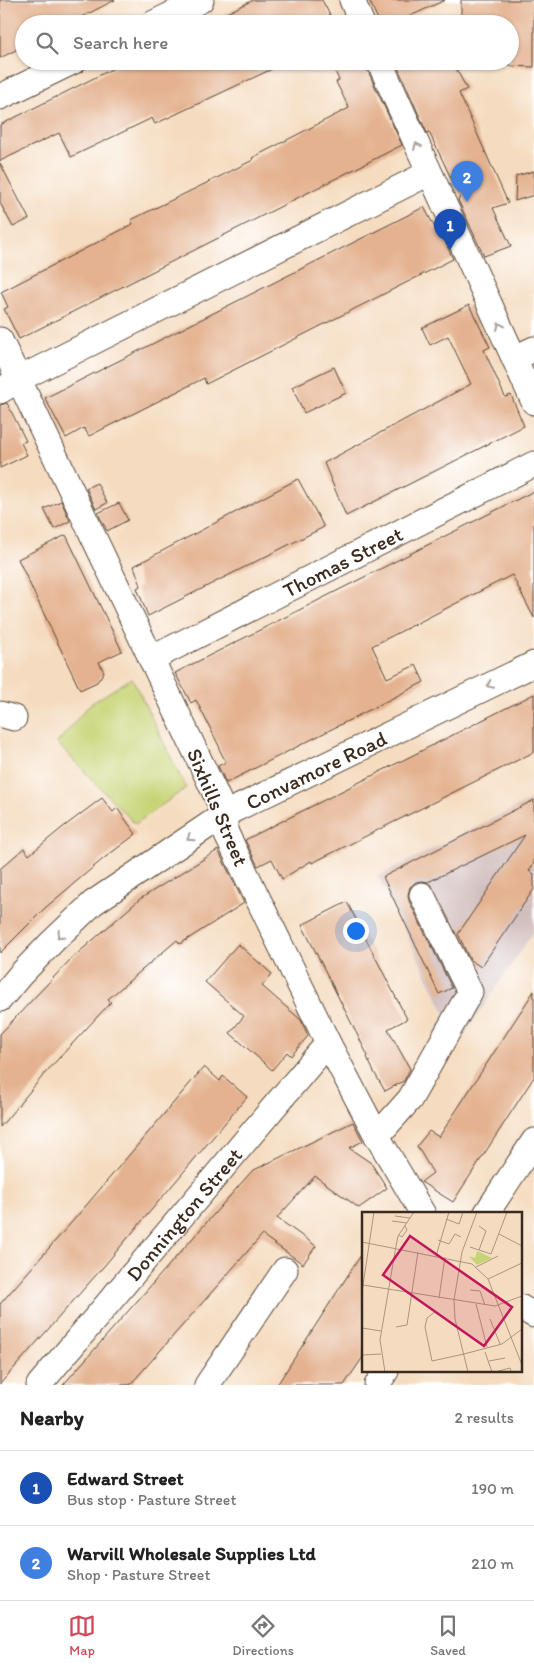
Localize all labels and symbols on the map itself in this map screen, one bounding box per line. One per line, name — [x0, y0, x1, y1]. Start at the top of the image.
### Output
one-way arrow — [413, 142, 424, 151]
pin: 2 — [451, 161, 483, 202]
pin: 1 — [434, 209, 466, 250]
one-way arrow — [496, 322, 506, 331]
street label: Thomas Street — [279, 521, 407, 602]
one-way arrow — [486, 679, 495, 689]
street label: Convamore Road — [241, 725, 390, 815]
street label: Sixhills Street — [182, 744, 254, 870]
one-way arrow — [186, 832, 196, 841]
your location — [343, 918, 369, 944]
one-way arrow — [56, 929, 65, 938]
street label: Donnington Street — [120, 1142, 247, 1286]
inset map — [362, 1212, 522, 1372]

